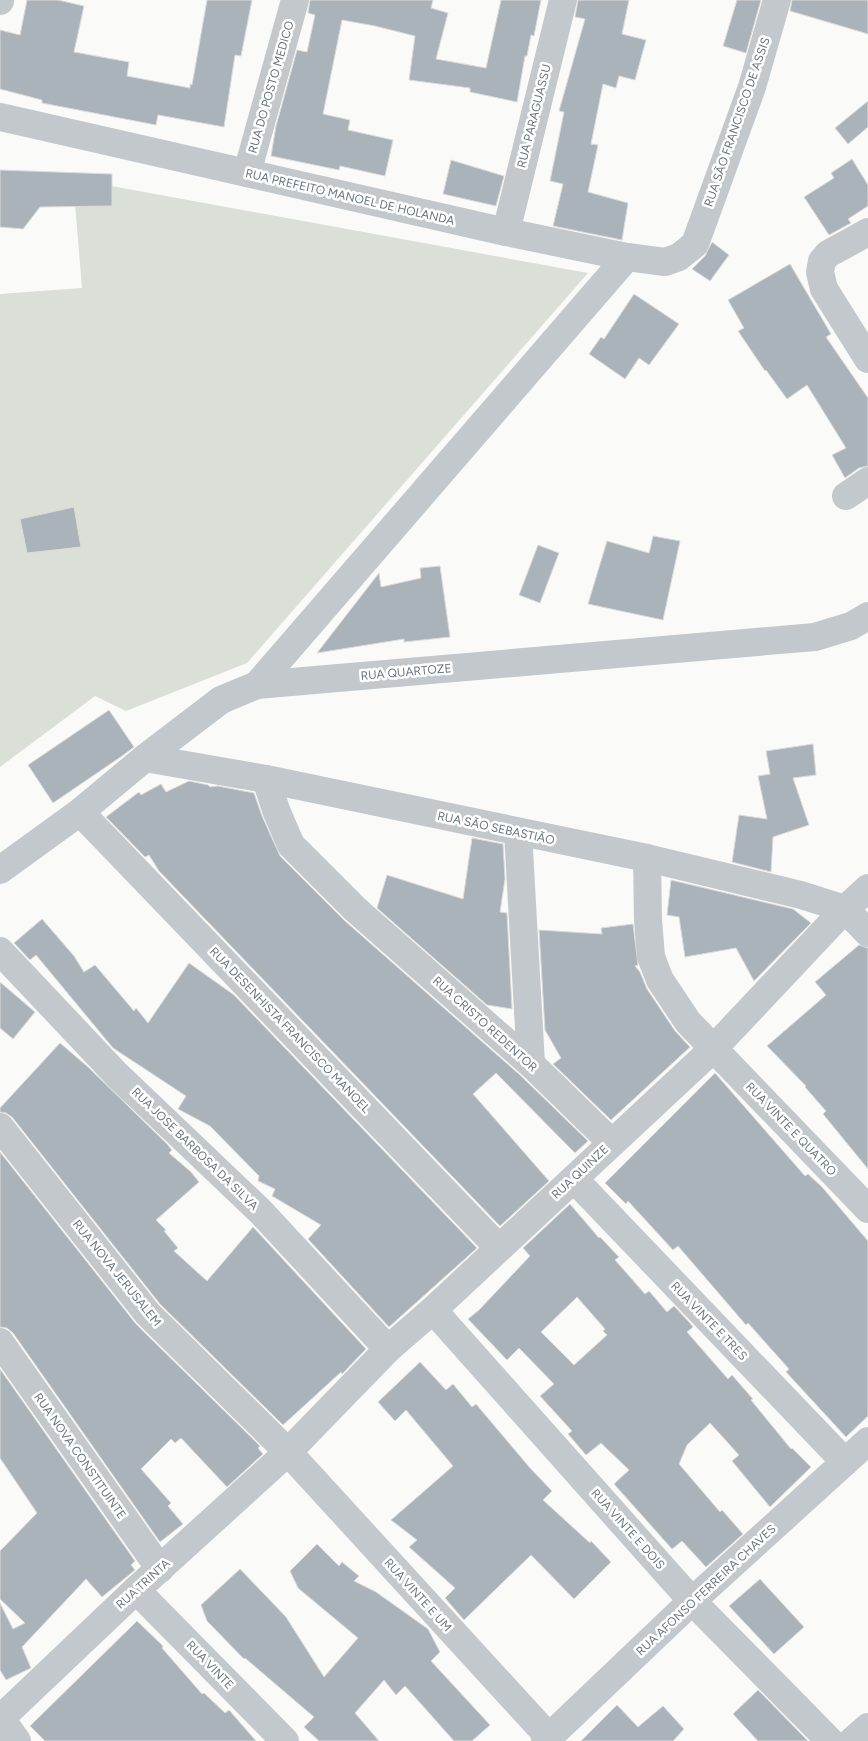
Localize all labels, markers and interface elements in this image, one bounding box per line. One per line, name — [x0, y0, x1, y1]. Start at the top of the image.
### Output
street label: RUA DO POSTO MEDICO — [245, 19, 297, 155]
street label: RUA SÃO FRANCISCO DE ASSIS — [701, 35, 773, 209]
street label: RUA PARAGUASSU — [514, 63, 554, 169]
street label: RUA PREFEITO MANOEL DE HOLANDA — [244, 166, 456, 228]
street label: RUA QUARTOZE — [360, 661, 452, 683]
street label: RUA SÃO SEBASTIÃO — [436, 809, 556, 847]
street label: RUA DESENHISTA FRANCISCO MANOEL — [207, 944, 374, 1116]
street label: RUA CRISTO REDENTOR — [430, 973, 540, 1075]
street label: RUA VINTE E QUATRO — [743, 1080, 839, 1178]
street label: RUA JOSE BARBOSA DA SILVA — [129, 1085, 261, 1213]
street label: RUA QUINZE — [549, 1142, 611, 1202]
street label: RUA NOVA JERUSALEM — [70, 1217, 164, 1329]
street label: RUA VINTE E TRES — [668, 1279, 750, 1363]
street label: RUA NOVA CONSTITUINTE — [31, 1390, 129, 1522]
street label: RUA VINTE E DOIS — [588, 1486, 668, 1572]
street label: RUA AFONSO FERREIRA CHAVES — [633, 1522, 779, 1658]
street label: RUA TRINTA — [113, 1556, 173, 1612]
street label: RUA VINTE E UM — [382, 1556, 454, 1634]
street label: RUA VINTE — [184, 1638, 236, 1692]

